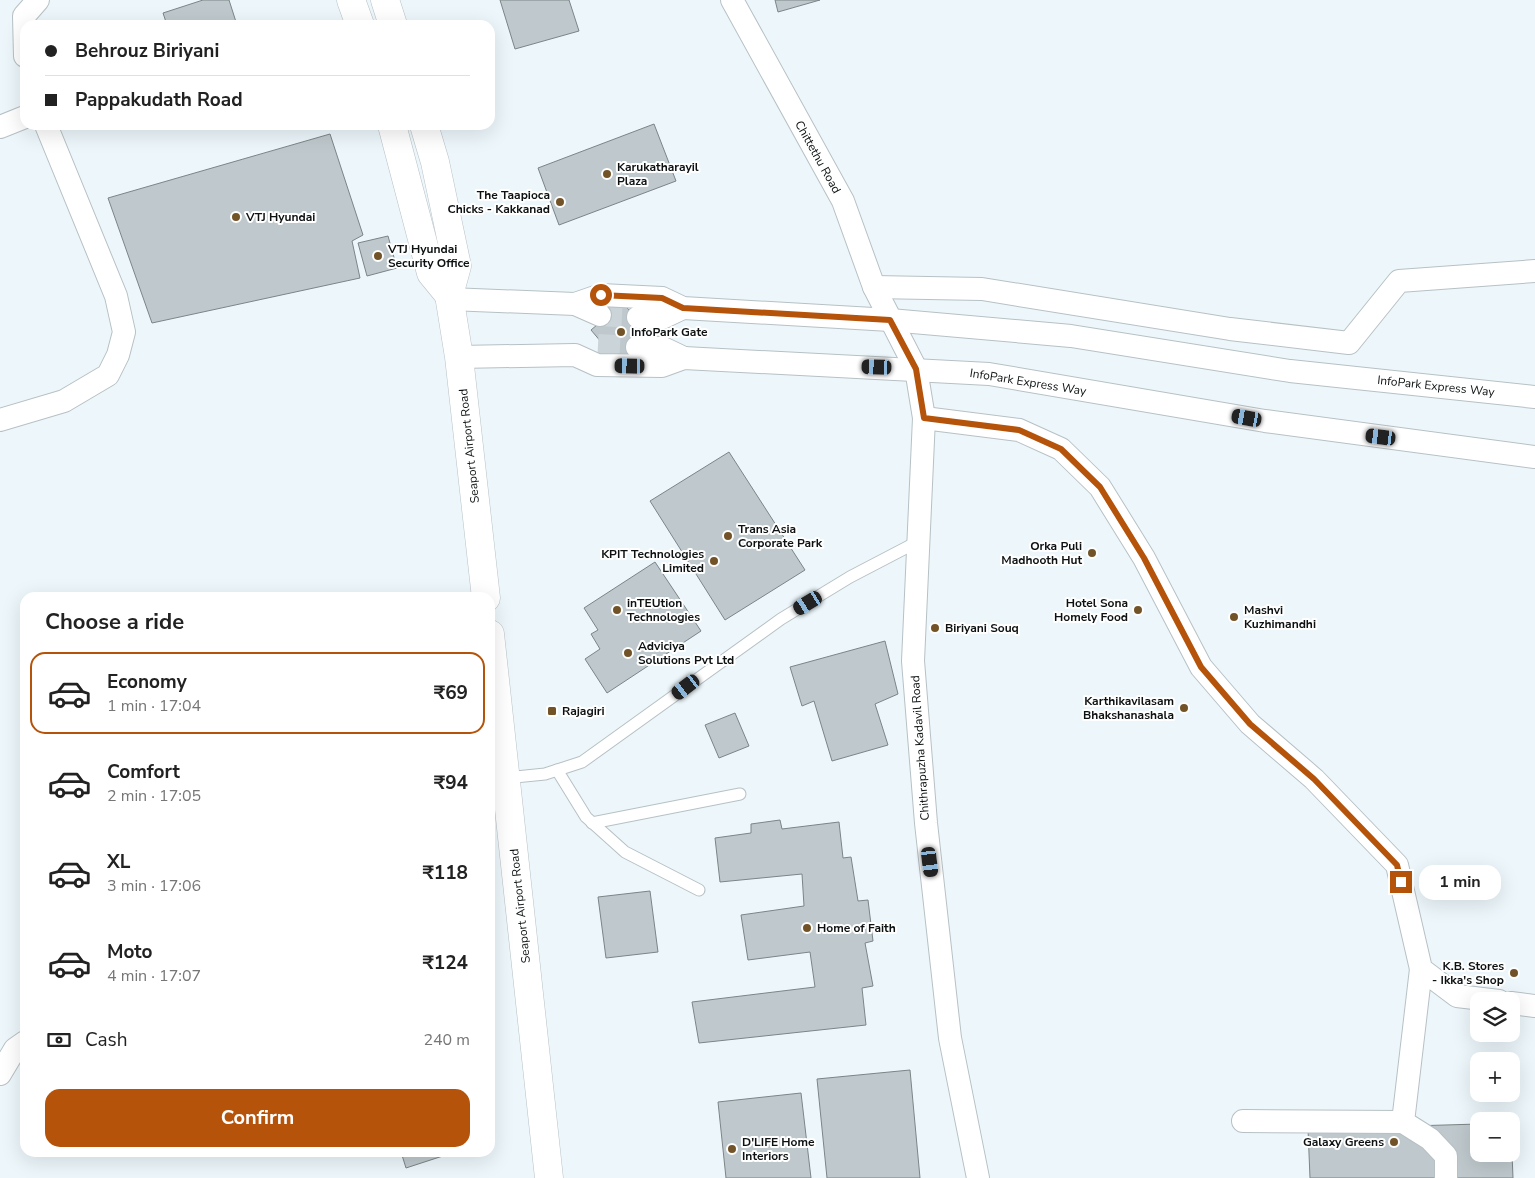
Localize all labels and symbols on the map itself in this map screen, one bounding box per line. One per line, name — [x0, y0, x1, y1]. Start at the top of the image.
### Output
street label: Chittethu Road — [791, 118, 845, 196]
place label: Karukatharayil Plaza — [617, 159, 699, 189]
marker: Karukatharayil Plaza — [601, 168, 613, 180]
place label: The Taapioca Chicks - Kakkanad — [448, 187, 550, 217]
marker: The Taapioca Chicks - Kakkanad — [554, 196, 566, 208]
place label: VTJ Hyundai — [245, 209, 315, 225]
marker: VTJ Hyundai — [230, 211, 242, 223]
place label: VTJ Hyundai Security Office — [387, 241, 470, 271]
marker: VTJ Hyundai Security Office — [372, 250, 384, 262]
route start — [590, 284, 612, 306]
place label: InfoPark Gate — [631, 324, 708, 340]
marker: InfoPark Gate — [615, 326, 627, 338]
car — [614, 358, 645, 374]
car — [861, 359, 892, 375]
street label: InfoPark Express Way — [968, 365, 1088, 399]
street label: InfoPark Express Way — [1377, 372, 1496, 400]
street label: Seaport Airport Road — [455, 388, 483, 504]
car — [1230, 408, 1263, 428]
car — [1365, 428, 1396, 446]
place label: Trans Asia Corporate Park — [738, 521, 823, 551]
marker: Trans Asia Corporate Park — [722, 530, 734, 542]
place label: Orka Puli Madhooth Hut — [1001, 538, 1082, 568]
place label: KPIT Technologies Limited — [601, 546, 704, 576]
marker: Orka Puli Madhooth Hut — [1086, 547, 1098, 559]
marker: KPIT Technologies Limited — [708, 555, 720, 567]
car — [791, 589, 824, 617]
place label: inTEUtion Technologies — [627, 595, 700, 625]
place label: Hotel Sona Homely Food — [1054, 595, 1128, 625]
place label: Mashvi Kuzhimandhi — [1244, 602, 1316, 632]
marker: inTEUtion Technologies — [611, 604, 623, 616]
marker: Hotel Sona Homely Food — [1132, 604, 1144, 616]
marker: Mashvi Kuzhimandhi — [1228, 611, 1240, 623]
place label: Biriyani Souq — [945, 620, 1019, 636]
marker: Biriyani Souq — [929, 622, 941, 634]
place label: Adviciya Solutions Pvt Ltd — [638, 638, 734, 668]
marker: Adviciya Solutions Pvt Ltd — [622, 647, 634, 659]
car — [669, 672, 702, 702]
street label: Chithrapuzha Kadavil Road — [907, 675, 933, 821]
place label: Karthikavilasam Bhakshanashala — [1083, 693, 1174, 723]
marker: Karthikavilasam Bhakshanashala — [1178, 702, 1190, 714]
place label: Rajagiri — [562, 703, 604, 719]
marker: Rajagiri — [546, 705, 558, 717]
car — [920, 846, 939, 878]
street label: Seaport Airport Road — [506, 848, 534, 964]
callout: 1 min — [1418, 864, 1501, 900]
route end — [1390, 871, 1412, 893]
place label: Home of Faith — [817, 920, 896, 936]
marker: Home of Faith — [801, 922, 813, 934]
place label: K.B. Stores - Ikka's Shop — [1432, 958, 1504, 988]
marker: K.B. Stores - Ikka's Shop — [1508, 967, 1520, 979]
place label: D'LIFE Home Interiors — [742, 1134, 815, 1164]
place label: Galaxy Greens — [1303, 1134, 1384, 1150]
marker: Galaxy Greens — [1388, 1136, 1400, 1148]
marker: D'LIFE Home Interiors — [726, 1143, 738, 1155]

